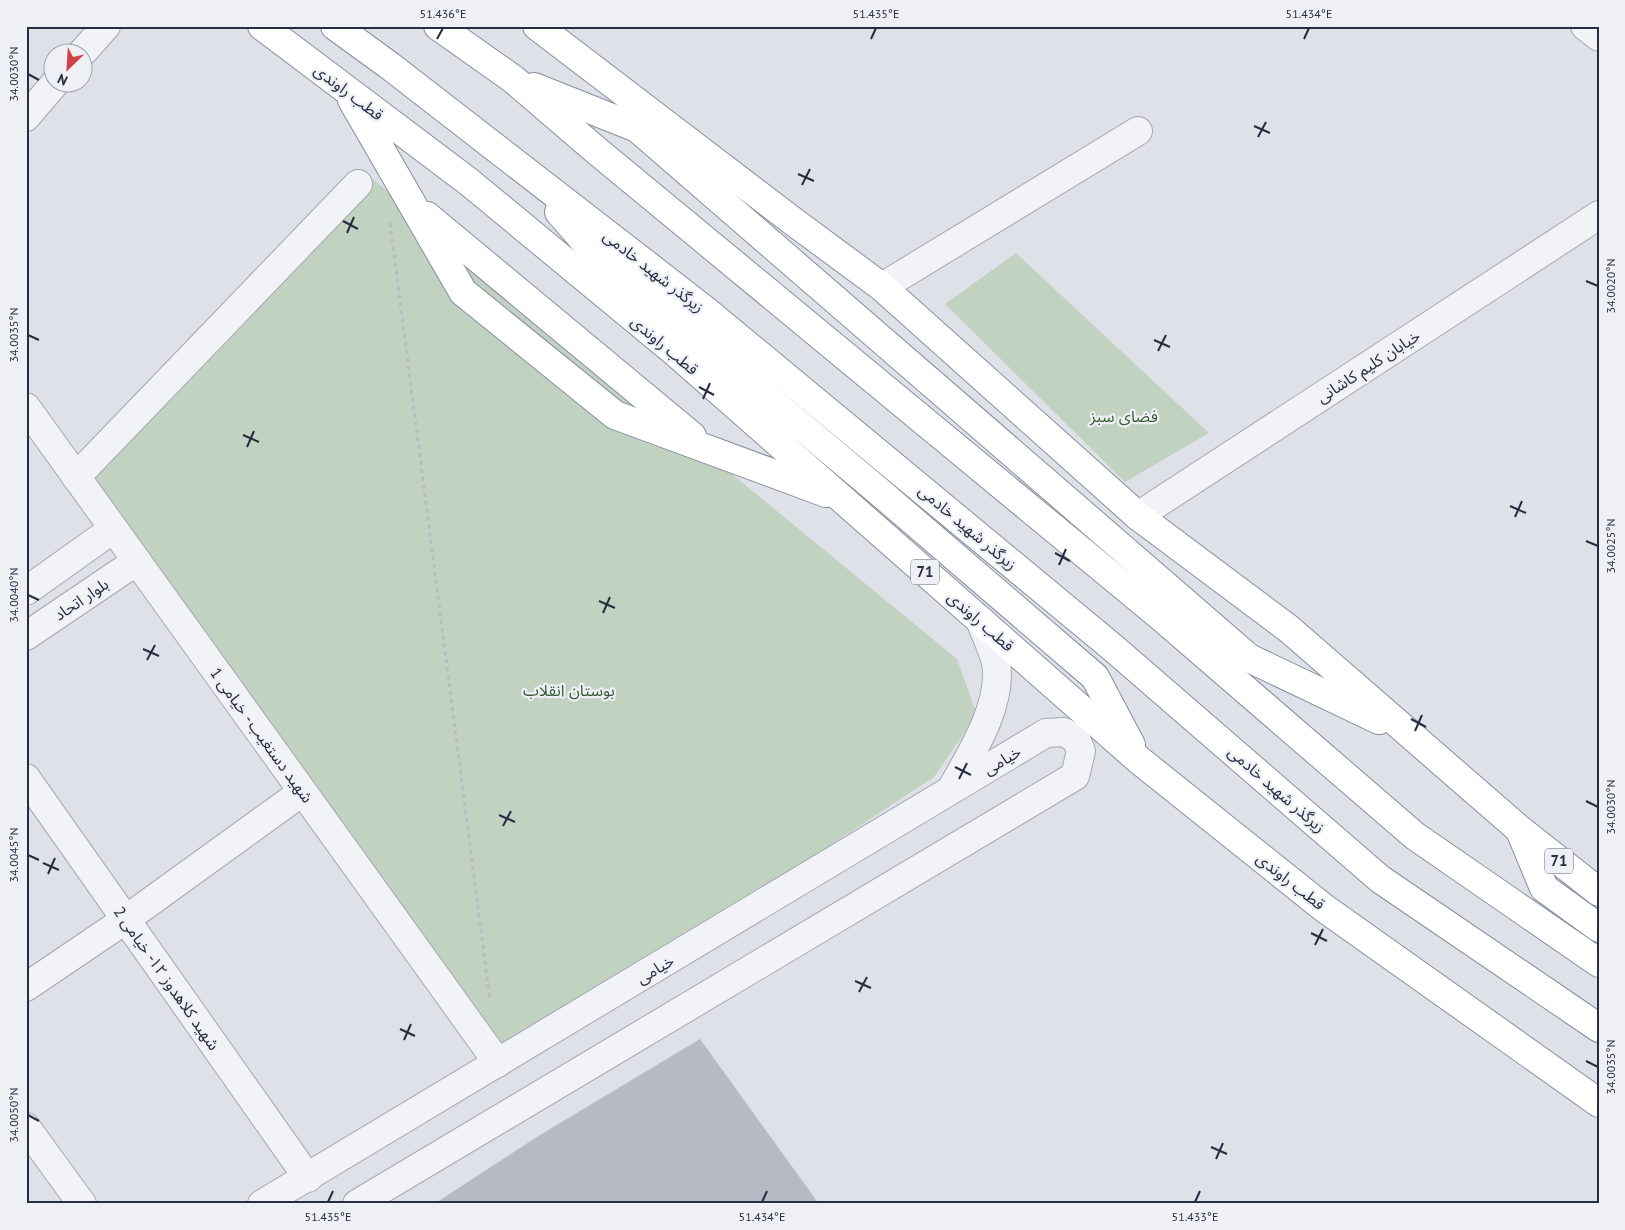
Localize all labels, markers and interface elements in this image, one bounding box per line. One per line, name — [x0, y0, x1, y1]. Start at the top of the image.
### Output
text: 51.436°E — [420, 6, 466, 21]
text: 51.435°E — [853, 6, 899, 21]
text: 51.434°E — [1286, 6, 1332, 21]
north arrow — [42, 42, 92, 92]
text: 34.0030°N — [6, 47, 21, 101]
street label: قطب راوندی — [310, 59, 388, 125]
text: N — [55, 70, 70, 90]
street label: زیرگذر شهید خادمی — [600, 225, 708, 317]
text: 34.0020°N — [1603, 259, 1618, 313]
text: 34.0035°N — [6, 308, 21, 362]
street label: قطب راوندی — [627, 311, 703, 379]
street label: خیابان کلیم کاشانی — [1312, 325, 1425, 409]
park label: فضای سبز — [1089, 406, 1158, 426]
street label: زیرگذر شهید خادمی — [915, 480, 1021, 574]
text: 34.0025°N — [1603, 519, 1618, 573]
road number: 71 — [911, 560, 939, 584]
text: 34.0040°N — [6, 568, 21, 622]
street label: بلوار اتحاد — [50, 573, 112, 625]
street label: قطب راوندی — [944, 587, 1018, 655]
street label: شهید دستغیب - خیامی 1 — [206, 663, 318, 807]
park label: بوستان انقلاب — [523, 680, 615, 700]
street label: خیامی — [980, 741, 1024, 779]
street label: زیرگذر شهید خادمی — [1224, 741, 1330, 837]
text: 34.0030°N — [1603, 780, 1618, 834]
text: 34.0045°N — [6, 828, 21, 882]
street label: قطب راوندی — [1253, 848, 1329, 914]
road number: 71 — [1545, 848, 1573, 874]
street label: شهید کلاهدوز ۱۲- خیامی 2 — [110, 902, 224, 1054]
street label: خیامی — [633, 950, 677, 988]
text: 34.0035°N — [1603, 1040, 1618, 1094]
text: 34.0050°N — [6, 1088, 21, 1142]
text: 51.435°E — [305, 1209, 351, 1224]
text: 51.434°E — [739, 1209, 785, 1224]
text: 51.433°E — [1172, 1209, 1218, 1224]

